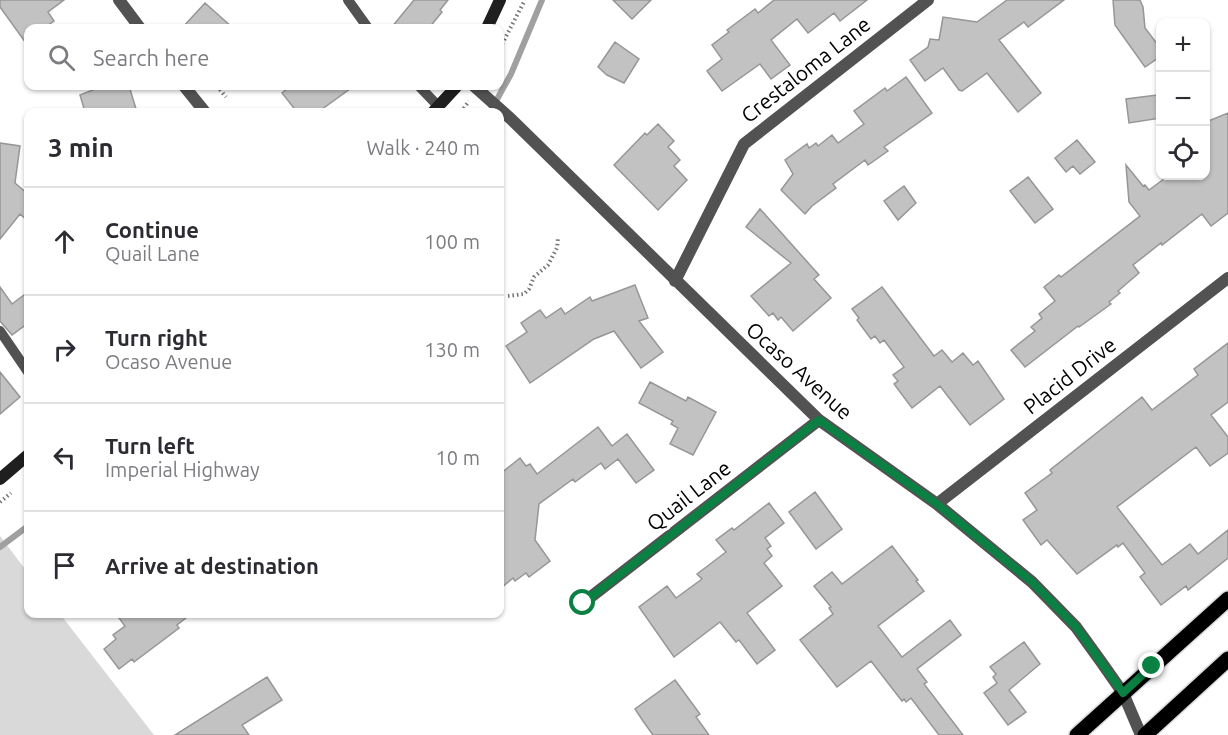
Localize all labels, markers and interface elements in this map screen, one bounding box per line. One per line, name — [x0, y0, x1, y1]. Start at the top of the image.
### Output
street label: Crestaloma Lane — [736, 11, 875, 127]
map controls — [1156, 18, 1210, 180]
button: + — [1156, 18, 1210, 72]
search box — [24, 24, 504, 90]
icon: search — [45, 41, 78, 74]
text: Search here — [93, 45, 209, 70]
button: − — [1156, 72, 1210, 126]
button: locate — [1156, 126, 1210, 180]
text: 3 min — [48, 133, 114, 162]
text: Walk · 240 m — [367, 136, 480, 159]
text: Continue — [105, 217, 199, 242]
icon: ahead — [48, 225, 81, 258]
text: 100 m — [424, 230, 480, 253]
text: Quail Lane — [105, 242, 200, 265]
street label: Ocaso Avenue — [742, 317, 857, 424]
text: Turn right — [105, 325, 207, 350]
street label: Placid Drive — [1018, 332, 1120, 419]
icon: right — [48, 333, 81, 366]
text: 130 m — [424, 338, 480, 361]
text: Ocaso Avenue — [105, 350, 232, 373]
text: Turn left — [105, 433, 195, 458]
icon: left — [48, 441, 81, 474]
text: 10 m — [436, 446, 480, 469]
street label: Quail Lane — [642, 455, 735, 535]
text: Imperial Highway — [105, 458, 260, 481]
icon: arrive — [48, 549, 81, 582]
text: Arrive at destination — [105, 553, 319, 578]
route start — [569, 589, 595, 615]
route end — [1138, 652, 1164, 678]

